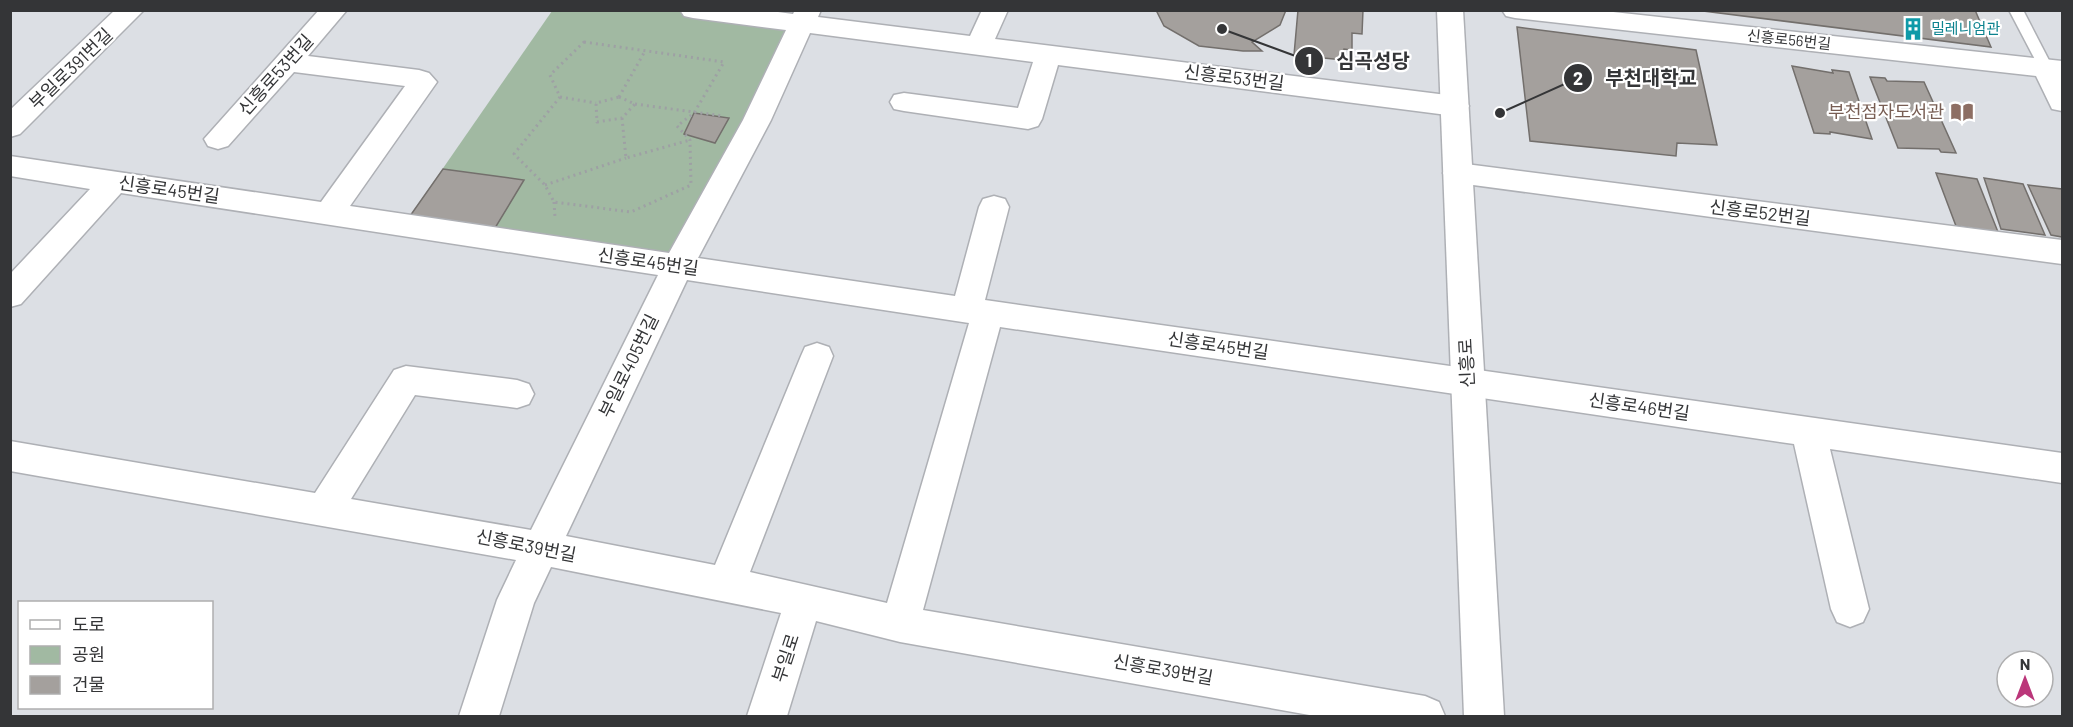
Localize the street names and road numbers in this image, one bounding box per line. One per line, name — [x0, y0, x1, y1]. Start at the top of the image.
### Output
street label: 부일로391번길 — [24, 23, 117, 113]
street label: 신흥로56번길 — [1746, 26, 1832, 52]
street label: 신흥로53번길 — [233, 29, 317, 119]
street label: 신흥로53번길 — [1182, 60, 1286, 94]
street label: 신흥로45번길 — [117, 171, 221, 207]
street label: 신흥로52번길 — [1708, 195, 1812, 229]
street label: 신흥로45번길 — [596, 243, 700, 279]
street label: 부일로405번길 — [594, 310, 663, 421]
street label: 신흥로45번길 — [1166, 327, 1270, 363]
street label: 신흥로 — [1454, 338, 1478, 388]
street label: 신흥로46번길 — [1587, 388, 1691, 424]
street label: 신흥로39번길 — [474, 525, 578, 565]
street label: 부일로 — [767, 631, 803, 685]
street label: 신흥로39번길 — [1111, 649, 1215, 689]

